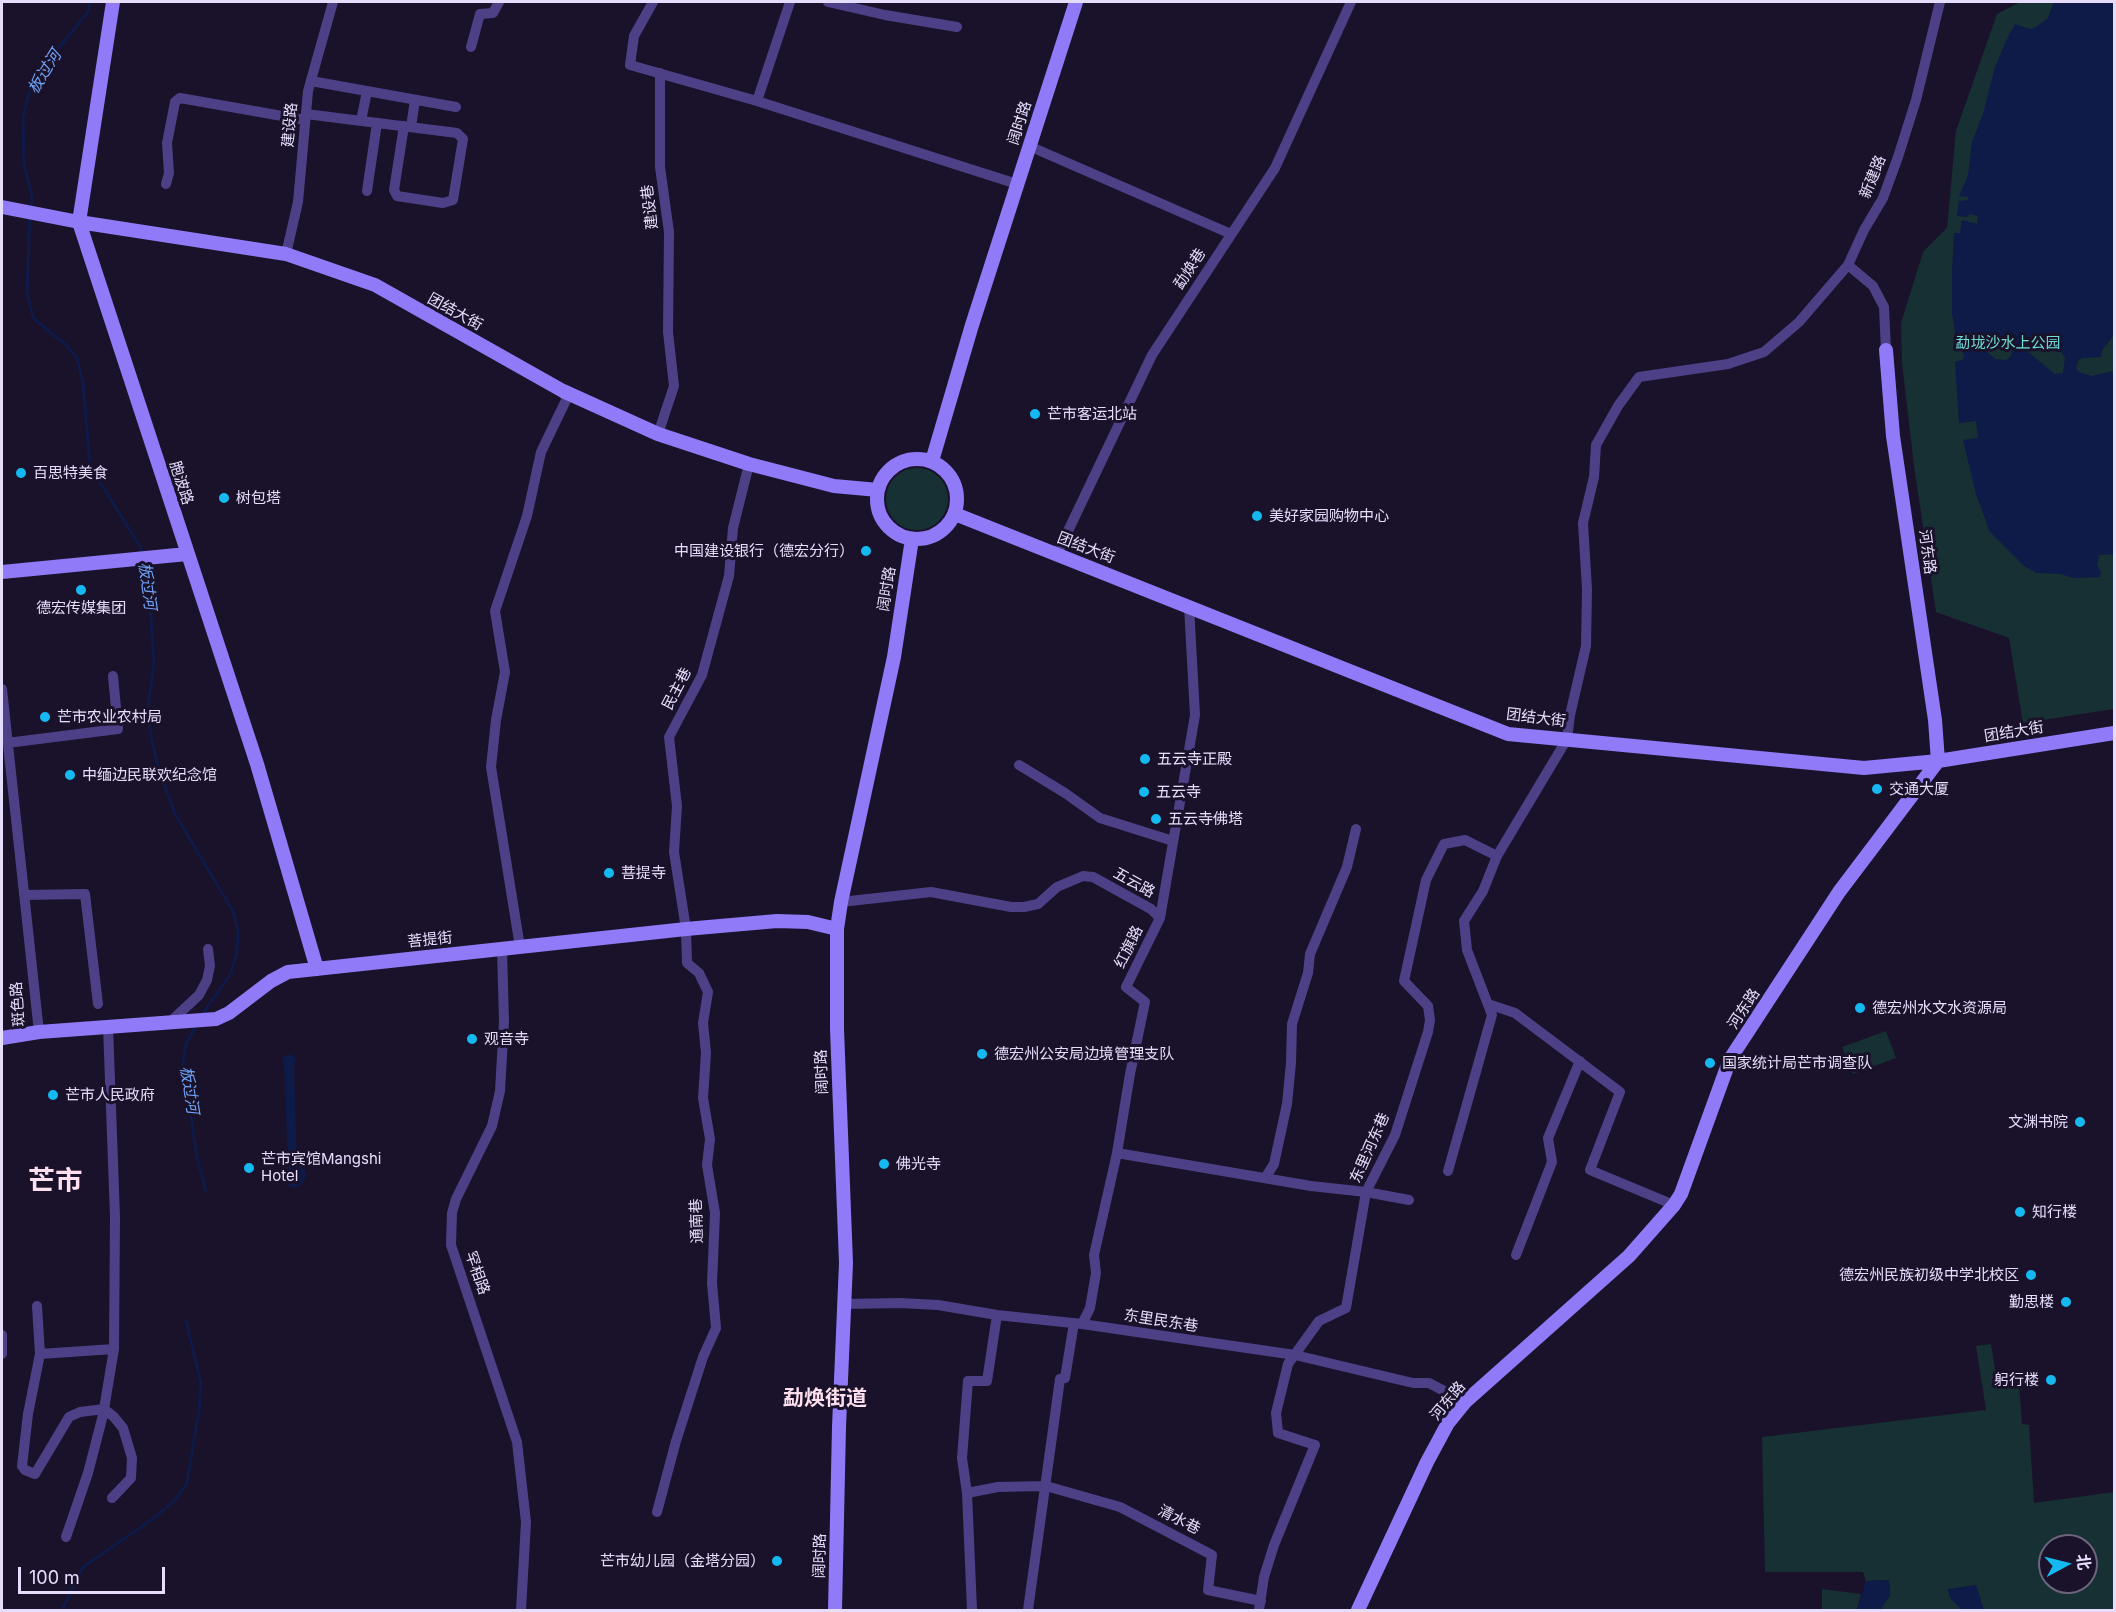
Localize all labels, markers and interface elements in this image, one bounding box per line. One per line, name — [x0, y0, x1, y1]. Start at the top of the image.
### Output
water label: 板过河 — [24, 47, 66, 97]
street label: 阔时路 — [1004, 99, 1036, 147]
street label: 建设路 — [279, 102, 301, 148]
street label: 新建路 — [1856, 153, 1890, 201]
street label: 建设巷 — [638, 184, 662, 230]
street label: 勐焕巷 — [1170, 245, 1210, 293]
street label: 团结大街 — [424, 290, 486, 334]
park label: 勐垅沙水上公园 — [1956, 334, 2060, 352]
place label: 芒市客运北站 — [1047, 405, 1137, 423]
marker: 芒市客运北站 — [1028, 407, 1042, 421]
street label: 胞波路 — [165, 459, 197, 507]
place label: 百思特美食 — [33, 464, 108, 482]
marker: 百思特美食 — [14, 466, 28, 480]
place label: 树包塔 — [236, 489, 281, 507]
marker: 树包塔 — [217, 491, 231, 505]
place label: 美好家园购物中心 — [1269, 507, 1389, 525]
marker: 美好家园购物中心 — [1250, 509, 1264, 523]
street label: 河东路 — [1915, 528, 1939, 576]
street label: 团结大街 — [1055, 529, 1117, 567]
place label: 中国建设银行（德宏分行） — [674, 542, 854, 560]
marker: 中国建设银行（德宏分行） — [859, 544, 873, 558]
water label: 板过河 — [134, 561, 160, 611]
street label: 阔时路 — [875, 565, 899, 613]
marker: 德宏传媒集团 — [74, 583, 88, 597]
place label: 德宏传媒集团 — [36, 599, 126, 617]
street label: 民主巷 — [659, 665, 695, 713]
street label: 团结大街 — [1505, 705, 1567, 731]
place label: 芒市农业农村局 — [57, 708, 162, 726]
marker: 芒市农业农村局 — [38, 710, 52, 724]
street label: 团结大街 — [1983, 718, 2045, 746]
place label: 五云寺正殿 — [1157, 750, 1232, 768]
marker: 五云寺正殿 — [1138, 752, 1152, 766]
place label: 中缅边民联欢纪念馆 — [82, 766, 217, 784]
marker: 中缅边民联欢纪念馆 — [63, 768, 77, 782]
place label: 交通大厦 — [1889, 780, 1949, 798]
marker: 交通大厦 — [1870, 782, 1884, 796]
place label: 五云寺 — [1156, 783, 1201, 801]
marker: 五云寺 — [1137, 785, 1151, 799]
place label: 五云寺佛塔 — [1168, 810, 1243, 828]
marker: 五云寺佛塔 — [1149, 812, 1163, 826]
place label: 菩提寺 — [621, 864, 666, 882]
street label: 五云路 — [1110, 864, 1158, 902]
marker: 菩提寺 — [602, 866, 616, 880]
street label: 红旗路 — [1111, 923, 1147, 971]
street label: 菩提街 — [407, 929, 453, 951]
street label: 斑色路 — [7, 981, 29, 1027]
street label: 河东路 — [1724, 985, 1764, 1033]
place label: 德宏州水文水资源局 — [1872, 999, 2007, 1017]
marker: 德宏州水文水资源局 — [1853, 1001, 1867, 1015]
place label: 观音寺 — [484, 1030, 529, 1048]
marker: 观音寺 — [465, 1032, 479, 1046]
place label: 德宏州公安局边境管理支队 — [994, 1045, 1174, 1063]
marker: 德宏州公安局边境管理支队 — [975, 1047, 989, 1061]
street label: 阔时路 — [812, 1049, 832, 1095]
place label: 国家统计局芒市调查队 — [1722, 1054, 1872, 1072]
marker: 国家统计局芒市调查队 — [1703, 1056, 1717, 1070]
water label: 板过河 — [176, 1065, 202, 1115]
place label: 芒市人民政府 — [65, 1086, 155, 1104]
marker: 芒市人民政府 — [46, 1088, 60, 1102]
street label: 东里河东巷 — [1347, 1110, 1393, 1186]
place label: 文渊书院 — [2008, 1113, 2068, 1131]
marker: 文渊书院 — [2073, 1115, 2087, 1129]
place label: 芒市宾馆Mangshi Hotel — [261, 1150, 381, 1185]
place label: 佛光寺 — [896, 1155, 941, 1173]
marker: 佛光寺 — [877, 1157, 891, 1171]
marker: 芒市宾馆Mangshi Hotel — [242, 1161, 256, 1175]
district label: 芒市 — [28, 1166, 82, 1198]
street label: 通南巷 — [687, 1198, 707, 1244]
place label: 知行楼 — [2032, 1203, 2077, 1221]
marker: 知行楼 — [2013, 1205, 2027, 1219]
street label: 罕相路 — [461, 1249, 493, 1297]
place label: 德宏州民族初级中学北校区 — [1839, 1266, 2019, 1284]
marker: 德宏州民族初级中学北校区 — [2024, 1268, 2038, 1282]
place label: 勤思楼 — [2009, 1293, 2054, 1311]
marker: 勤思楼 — [2059, 1295, 2073, 1309]
street label: 东里民东巷 — [1123, 1306, 1199, 1336]
place label: 躬行楼 — [1994, 1371, 2039, 1389]
marker: 躬行楼 — [2044, 1373, 2058, 1387]
street label: 河东路 — [1427, 1378, 1469, 1424]
district label: 勐焕街道 — [783, 1386, 867, 1412]
street label: 清水巷 — [1155, 1502, 1203, 1538]
street label: 阔时路 — [811, 1533, 829, 1579]
north arrow — [2038, 1534, 2098, 1594]
place label: 芒市幼儿园（金塔分园） — [600, 1552, 765, 1570]
text: 北 — [2073, 1553, 2095, 1571]
marker: 芒市幼儿园（金塔分园） — [770, 1554, 784, 1568]
scale bar — [21, 1555, 168, 1593]
text: 100 m — [29, 1567, 80, 1588]

